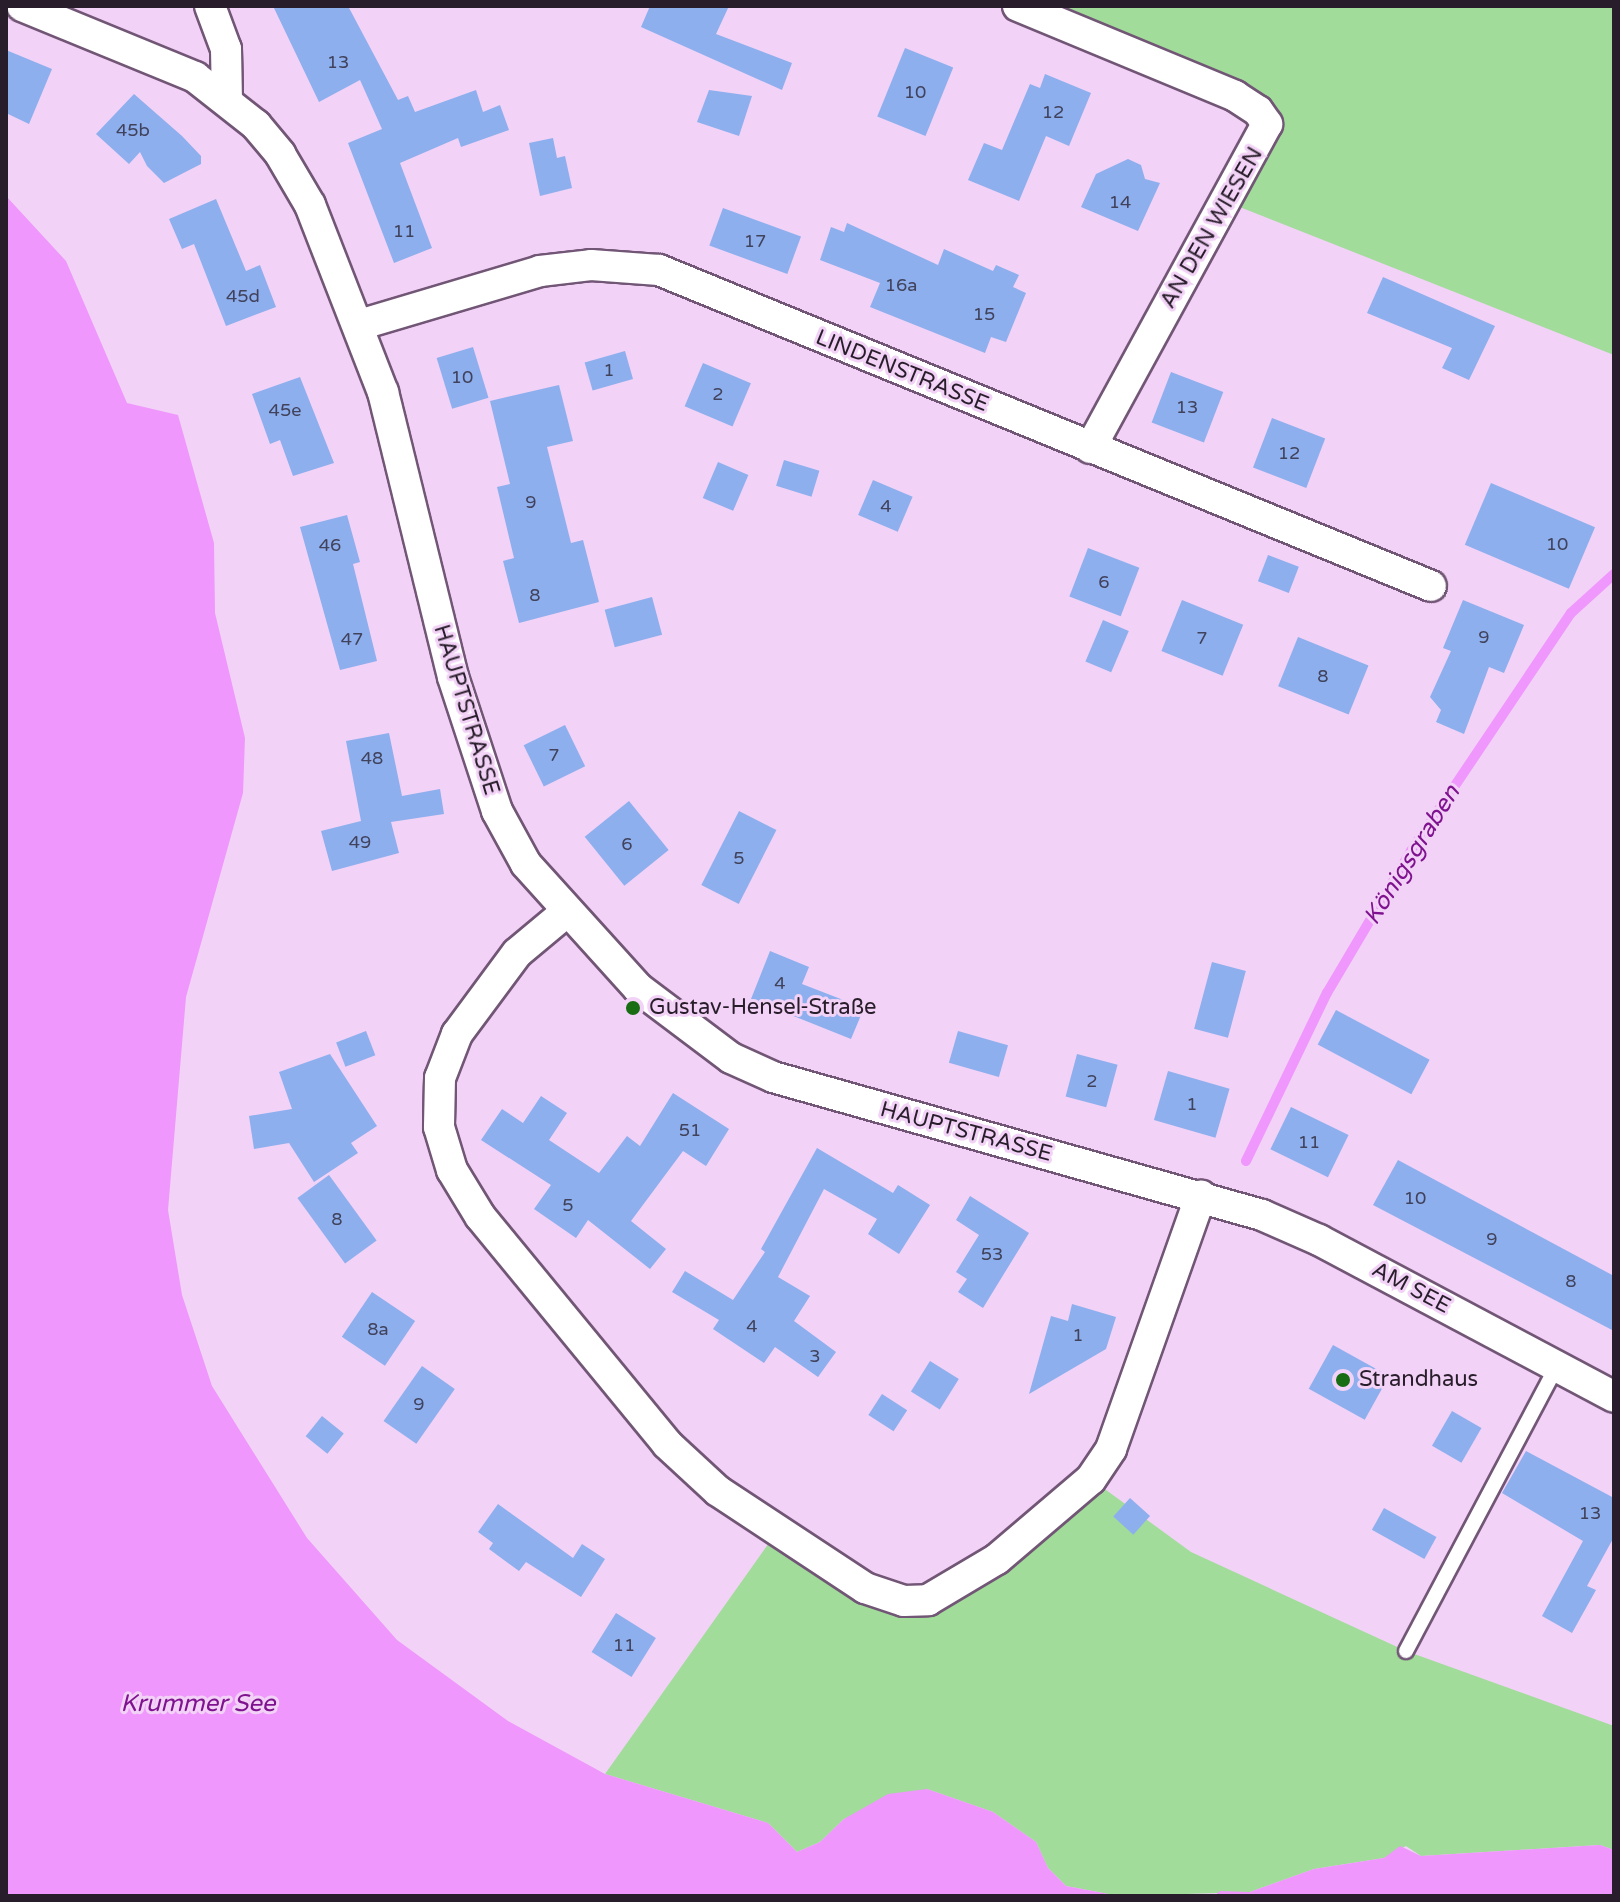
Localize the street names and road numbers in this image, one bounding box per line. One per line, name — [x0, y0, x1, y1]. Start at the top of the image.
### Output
street label: AN DEN WIESEN — [1155, 143, 1269, 313]
street label: LINDENSTRASSE — [812, 324, 992, 418]
street label: HAUPTSTRASSE — [428, 622, 504, 798]
street label: HAUPTSTRASSE — [877, 1096, 1055, 1168]
street label: AM SEE — [1367, 1256, 1455, 1320]

